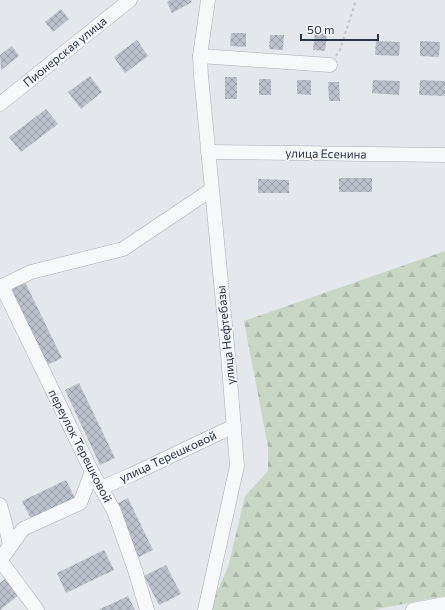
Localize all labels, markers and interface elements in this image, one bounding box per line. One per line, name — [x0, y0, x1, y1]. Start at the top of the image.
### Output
street label: Пионерская улица — [20, 13, 109, 89]
scale bar — [301, 16, 378, 42]
text: 50 m — [307, 22, 335, 36]
street label: улица Есенина — [285, 145, 367, 161]
street label: улица Нефтебазы — [213, 285, 237, 385]
street label: переулок Терешковой — [46, 387, 116, 504]
street label: улица Терешковой — [117, 428, 218, 485]

